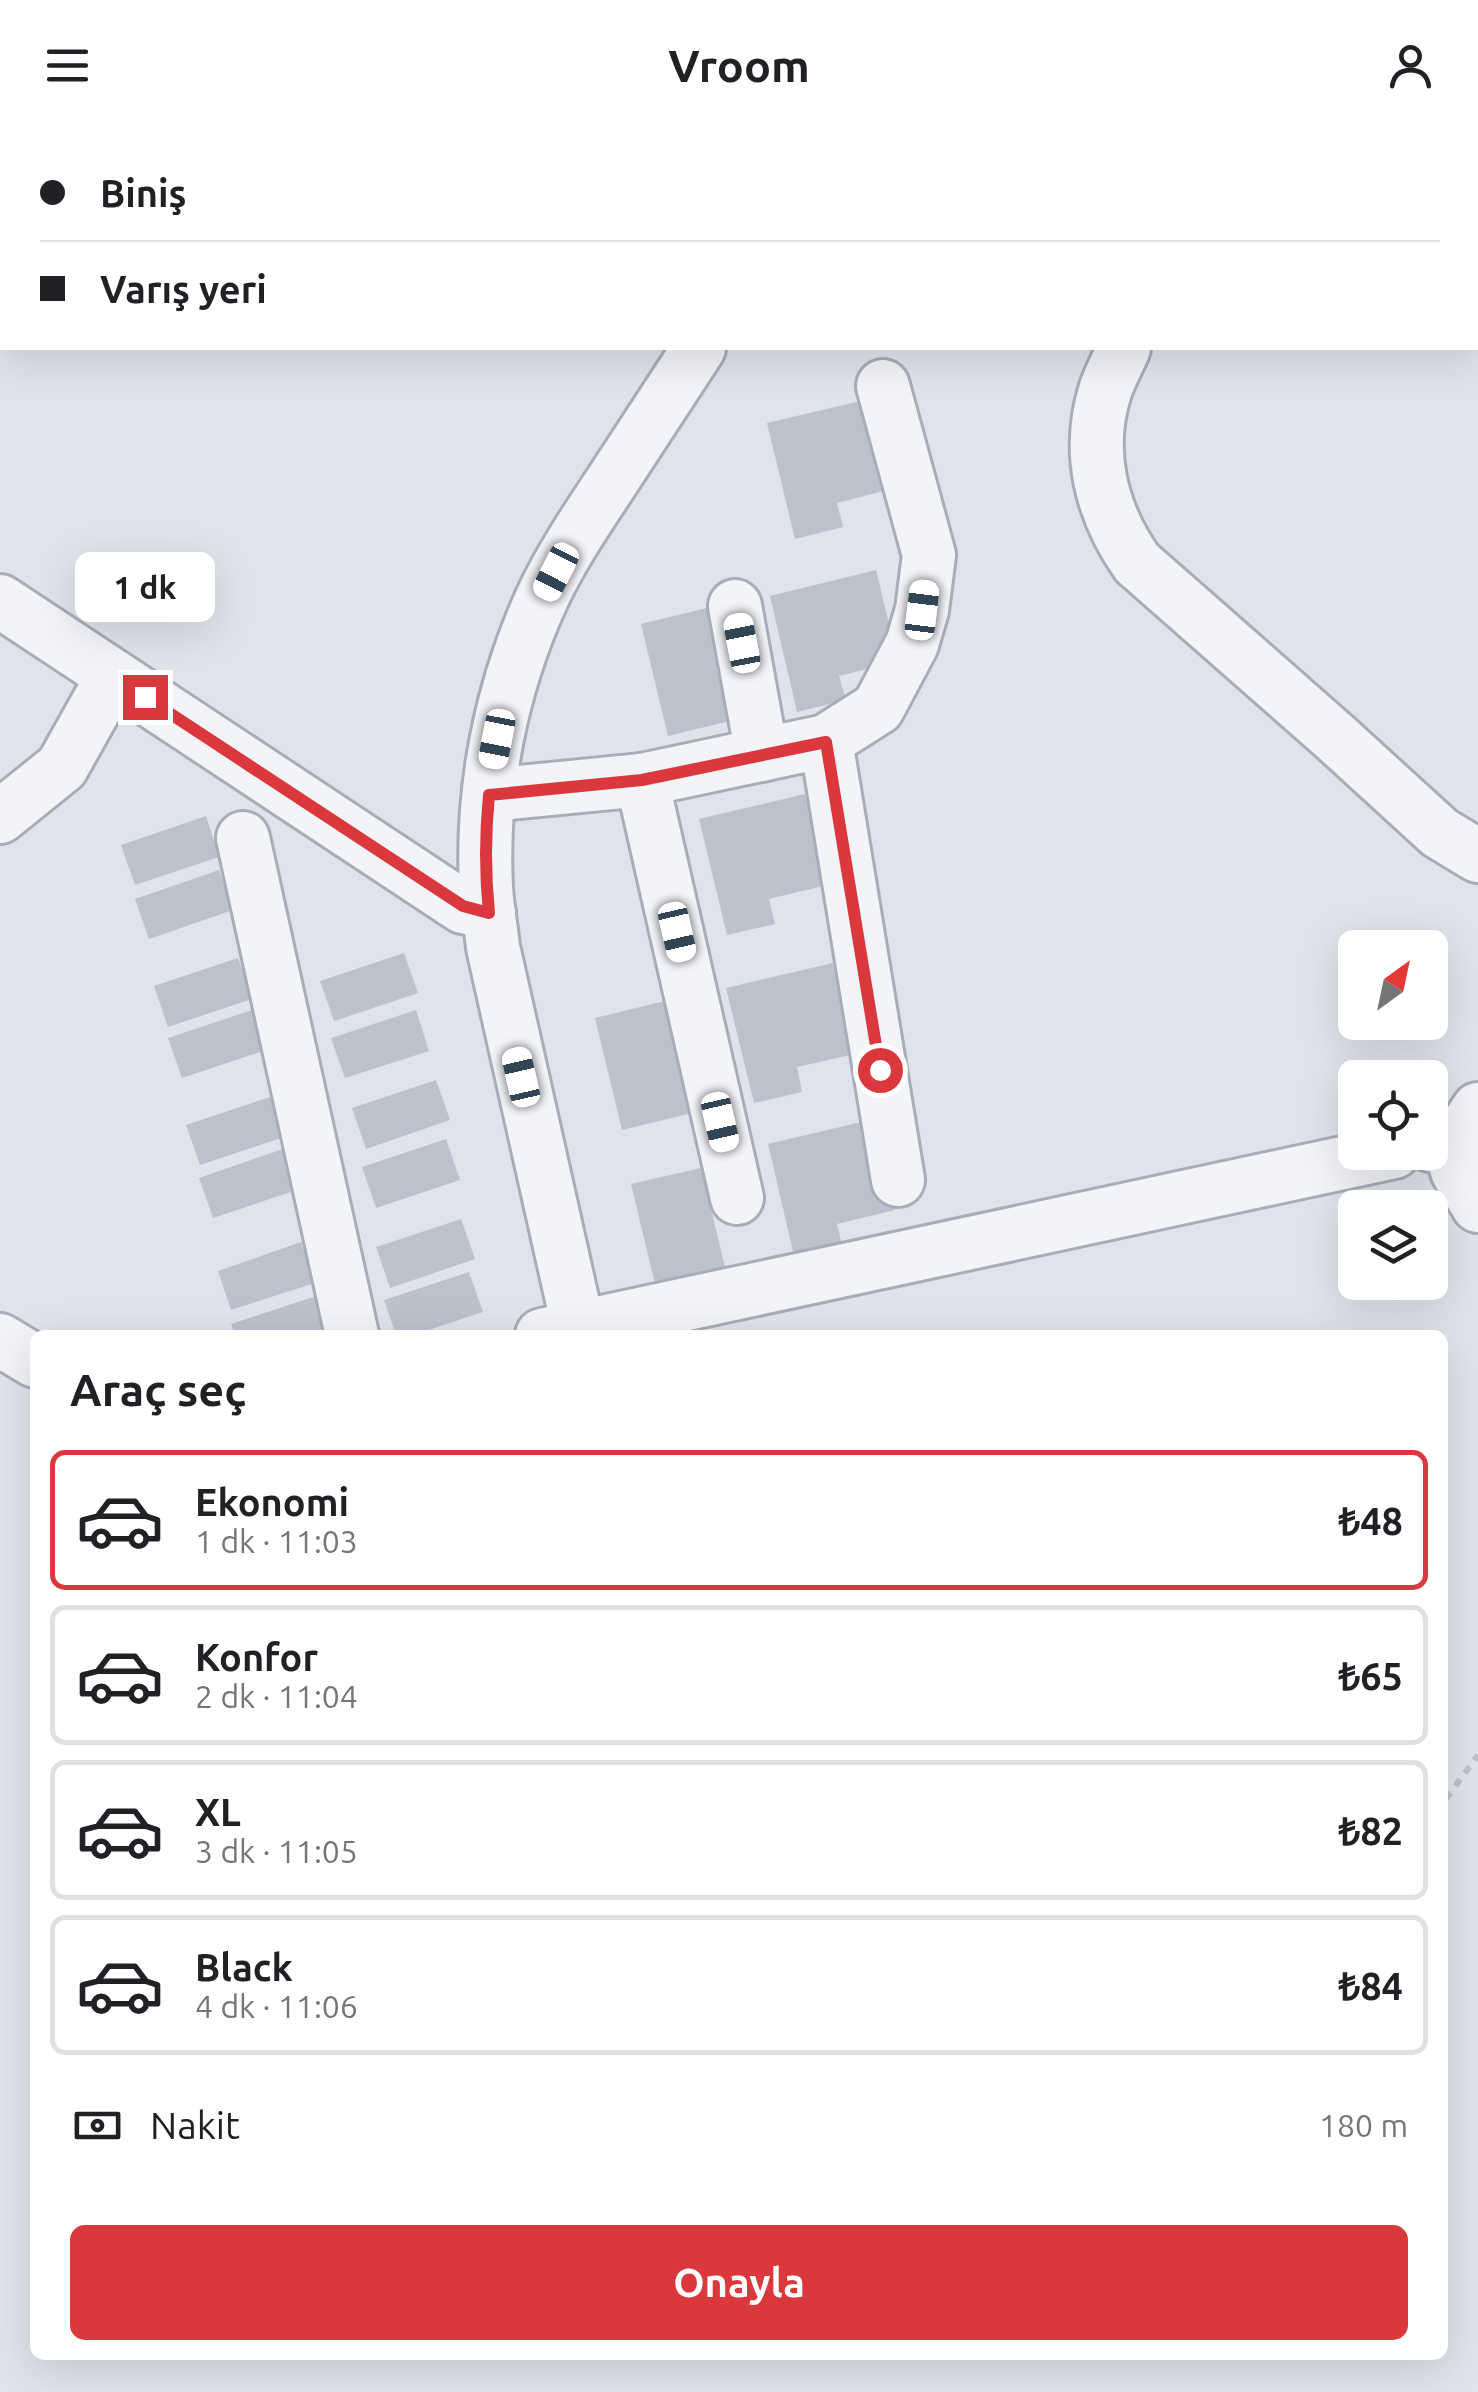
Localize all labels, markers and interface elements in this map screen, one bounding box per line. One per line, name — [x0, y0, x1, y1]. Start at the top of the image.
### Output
icon: menu — [40, 38, 95, 93]
icon: person — [1383, 38, 1438, 93]
text: Vroom — [668, 40, 810, 91]
text: Biniş — [100, 172, 187, 214]
text: Varış yeri — [100, 268, 267, 310]
car — [529, 538, 583, 606]
callout: 1 dk — [75, 552, 215, 622]
text: 1 dk — [114, 569, 176, 605]
car — [903, 578, 941, 642]
car — [722, 611, 762, 675]
route end — [123, 675, 168, 720]
car — [477, 707, 517, 771]
car — [656, 899, 698, 965]
north arrow — [1338, 930, 1448, 1040]
map controls — [1338, 930, 1448, 1300]
car — [500, 1044, 542, 1110]
route start — [858, 1048, 903, 1093]
button: locate — [1338, 1060, 1448, 1170]
car — [699, 1089, 741, 1155]
button: layers — [1338, 1190, 1448, 1300]
text: Araç seç — [70, 1364, 246, 1415]
icon: car — [75, 1475, 165, 1565]
text: Ekonomi — [195, 1481, 349, 1523]
text: ₺48 — [1338, 1500, 1403, 1542]
text: 1 dk · 11:03 — [195, 1523, 358, 1559]
icon: car — [75, 1630, 165, 1720]
text: Konfor — [195, 1636, 318, 1678]
text: ₺65 — [1338, 1655, 1403, 1697]
text: 2 dk · 11:04 — [195, 1678, 358, 1714]
icon: car — [75, 1785, 165, 1875]
text: XL — [195, 1791, 241, 1833]
text: ₺82 — [1338, 1810, 1403, 1852]
text: 3 dk · 11:05 — [195, 1833, 358, 1869]
icon: car — [75, 1940, 165, 2030]
text: Black — [195, 1946, 293, 1988]
text: ₺84 — [1338, 1965, 1403, 2007]
text: 4 dk · 11:06 — [195, 1988, 358, 2024]
icon: cash — [70, 2098, 125, 2153]
text: Nakit — [150, 2104, 240, 2146]
text: 180 m — [1319, 2107, 1408, 2143]
button: Onayla — [70, 2225, 1408, 2340]

